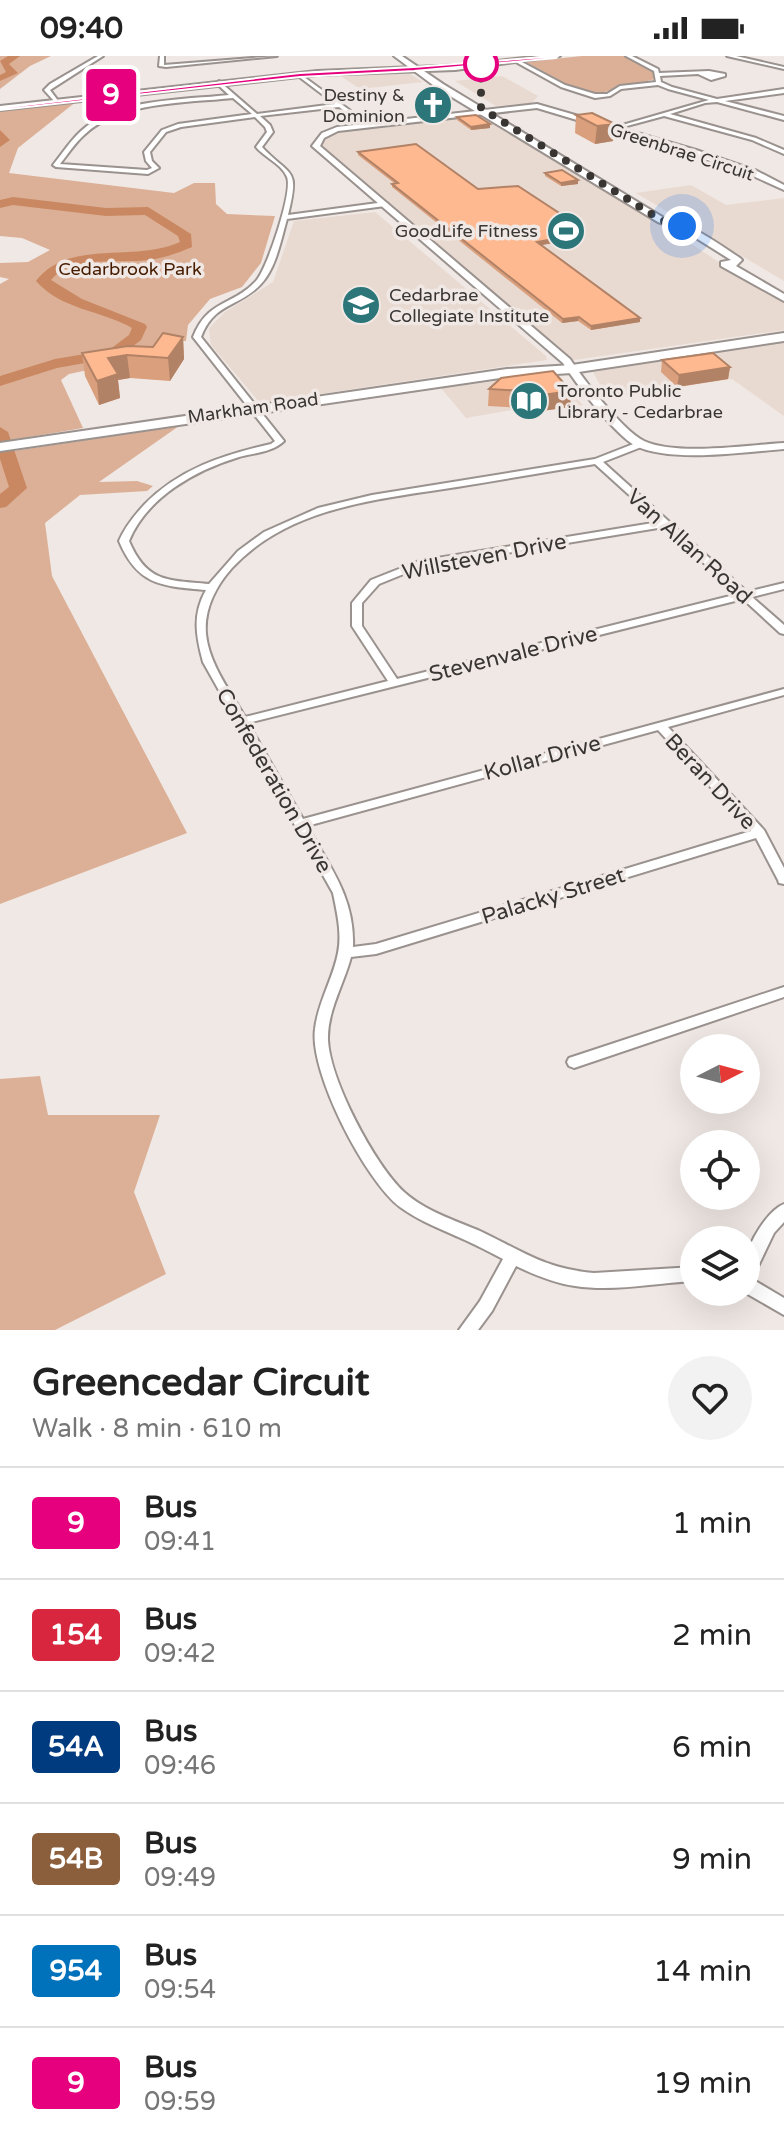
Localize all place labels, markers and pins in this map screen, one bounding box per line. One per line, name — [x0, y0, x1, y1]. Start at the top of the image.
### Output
unlabelled marker — [464, 47, 498, 81]
place label: Destiny & Dominion — [323, 84, 405, 127]
church icon: Destiny & Dominion — [412, 84, 454, 126]
sports icon: GoodLife Fitness — [545, 210, 587, 252]
place label: GoodLife Fitness — [395, 220, 538, 242]
school or university icon: Cedarbrae Collegiate Institute — [340, 284, 382, 326]
place label: Cedarbrae Collegiate Institute — [389, 284, 549, 327]
library icon: Toronto Public Library - Cedarbrae — [508, 380, 550, 422]
place label: Toronto Public Library - Cedarbrae — [557, 380, 723, 423]

